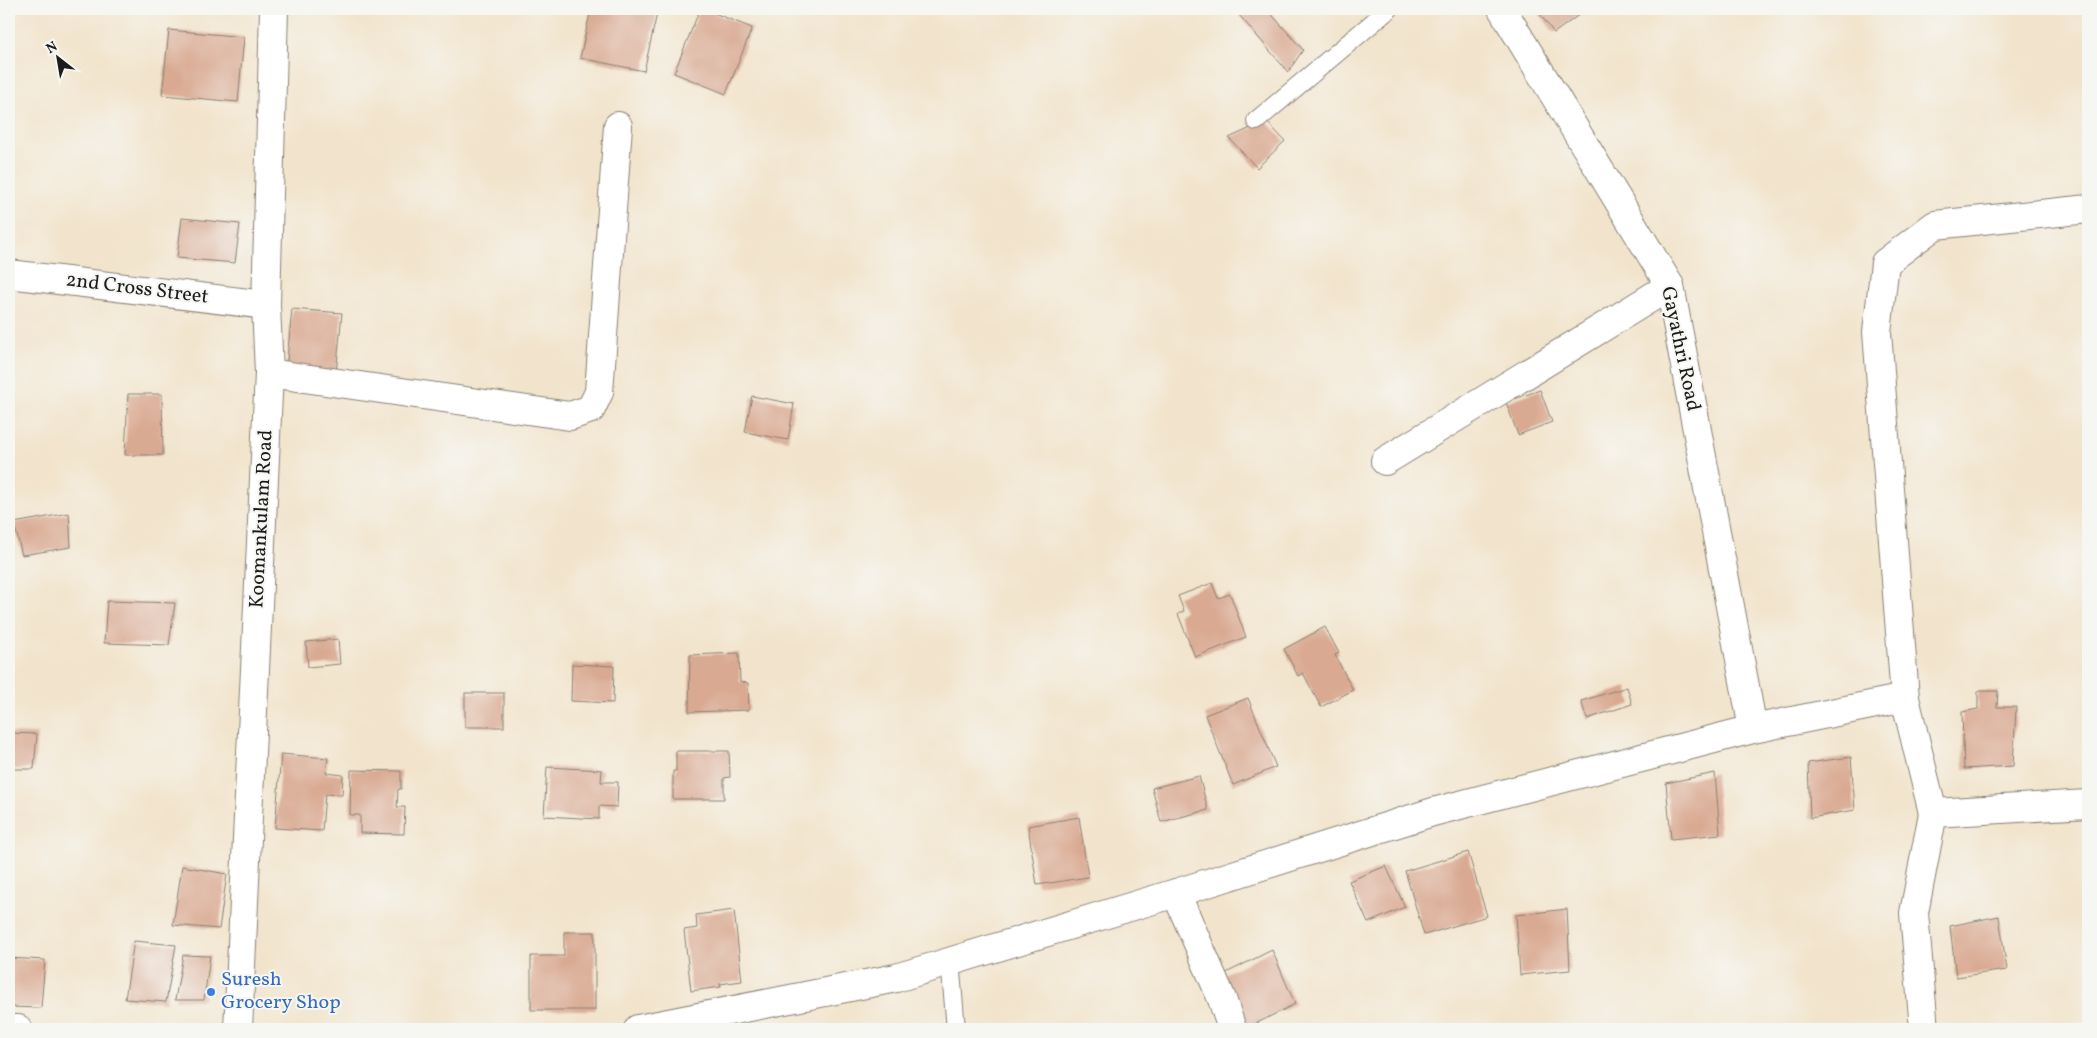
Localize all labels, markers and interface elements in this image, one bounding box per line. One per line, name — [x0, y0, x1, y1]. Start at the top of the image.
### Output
north arrow — [32, 32, 82, 82]
text: N — [43, 37, 61, 59]
street label: 2nd Cross Street — [64, 266, 210, 312]
street label: Gayathri Road — [1653, 284, 1707, 414]
street label: Koomankulam Road — [243, 429, 281, 609]
place label: Suresh Grocery Shop — [221, 966, 341, 1017]
marker: Suresh Grocery Shop — [205, 986, 217, 998]

